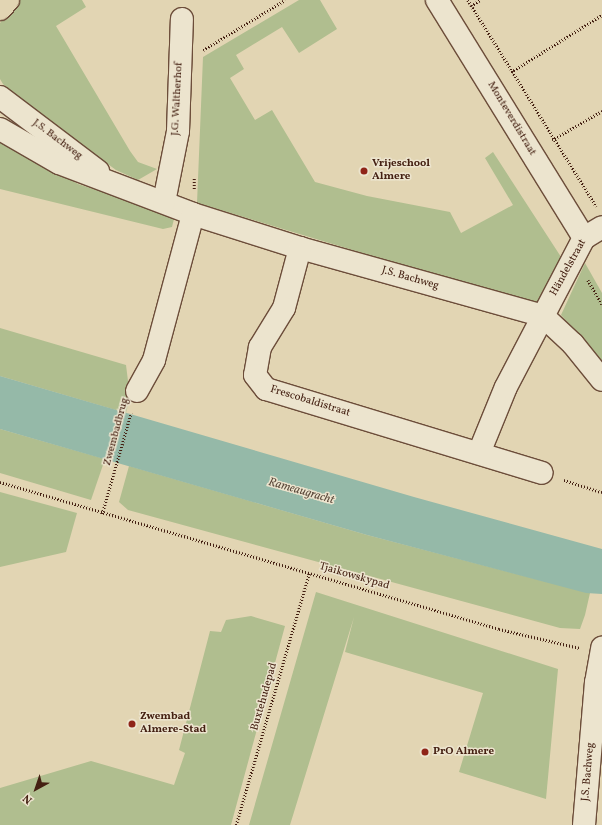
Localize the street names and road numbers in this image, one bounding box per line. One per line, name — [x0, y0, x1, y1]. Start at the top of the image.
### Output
street label: J.G. Waltherhof — [169, 62, 187, 136]
street label: Monteverdistraat — [484, 80, 538, 158]
street label: J.S. Bachweg — [29, 117, 85, 163]
street label: Händelstraat — [548, 237, 590, 299]
street label: J.S. Bachweg — [380, 265, 440, 293]
street label: Frescobaldistraat — [268, 384, 352, 420]
street label: Zwembadbrug — [102, 397, 132, 467]
street label: Tjaikowskypad — [317, 561, 391, 593]
street label: Buxtehudepad — [249, 662, 281, 732]
street label: J.S. Bachweg — [580, 742, 598, 802]

